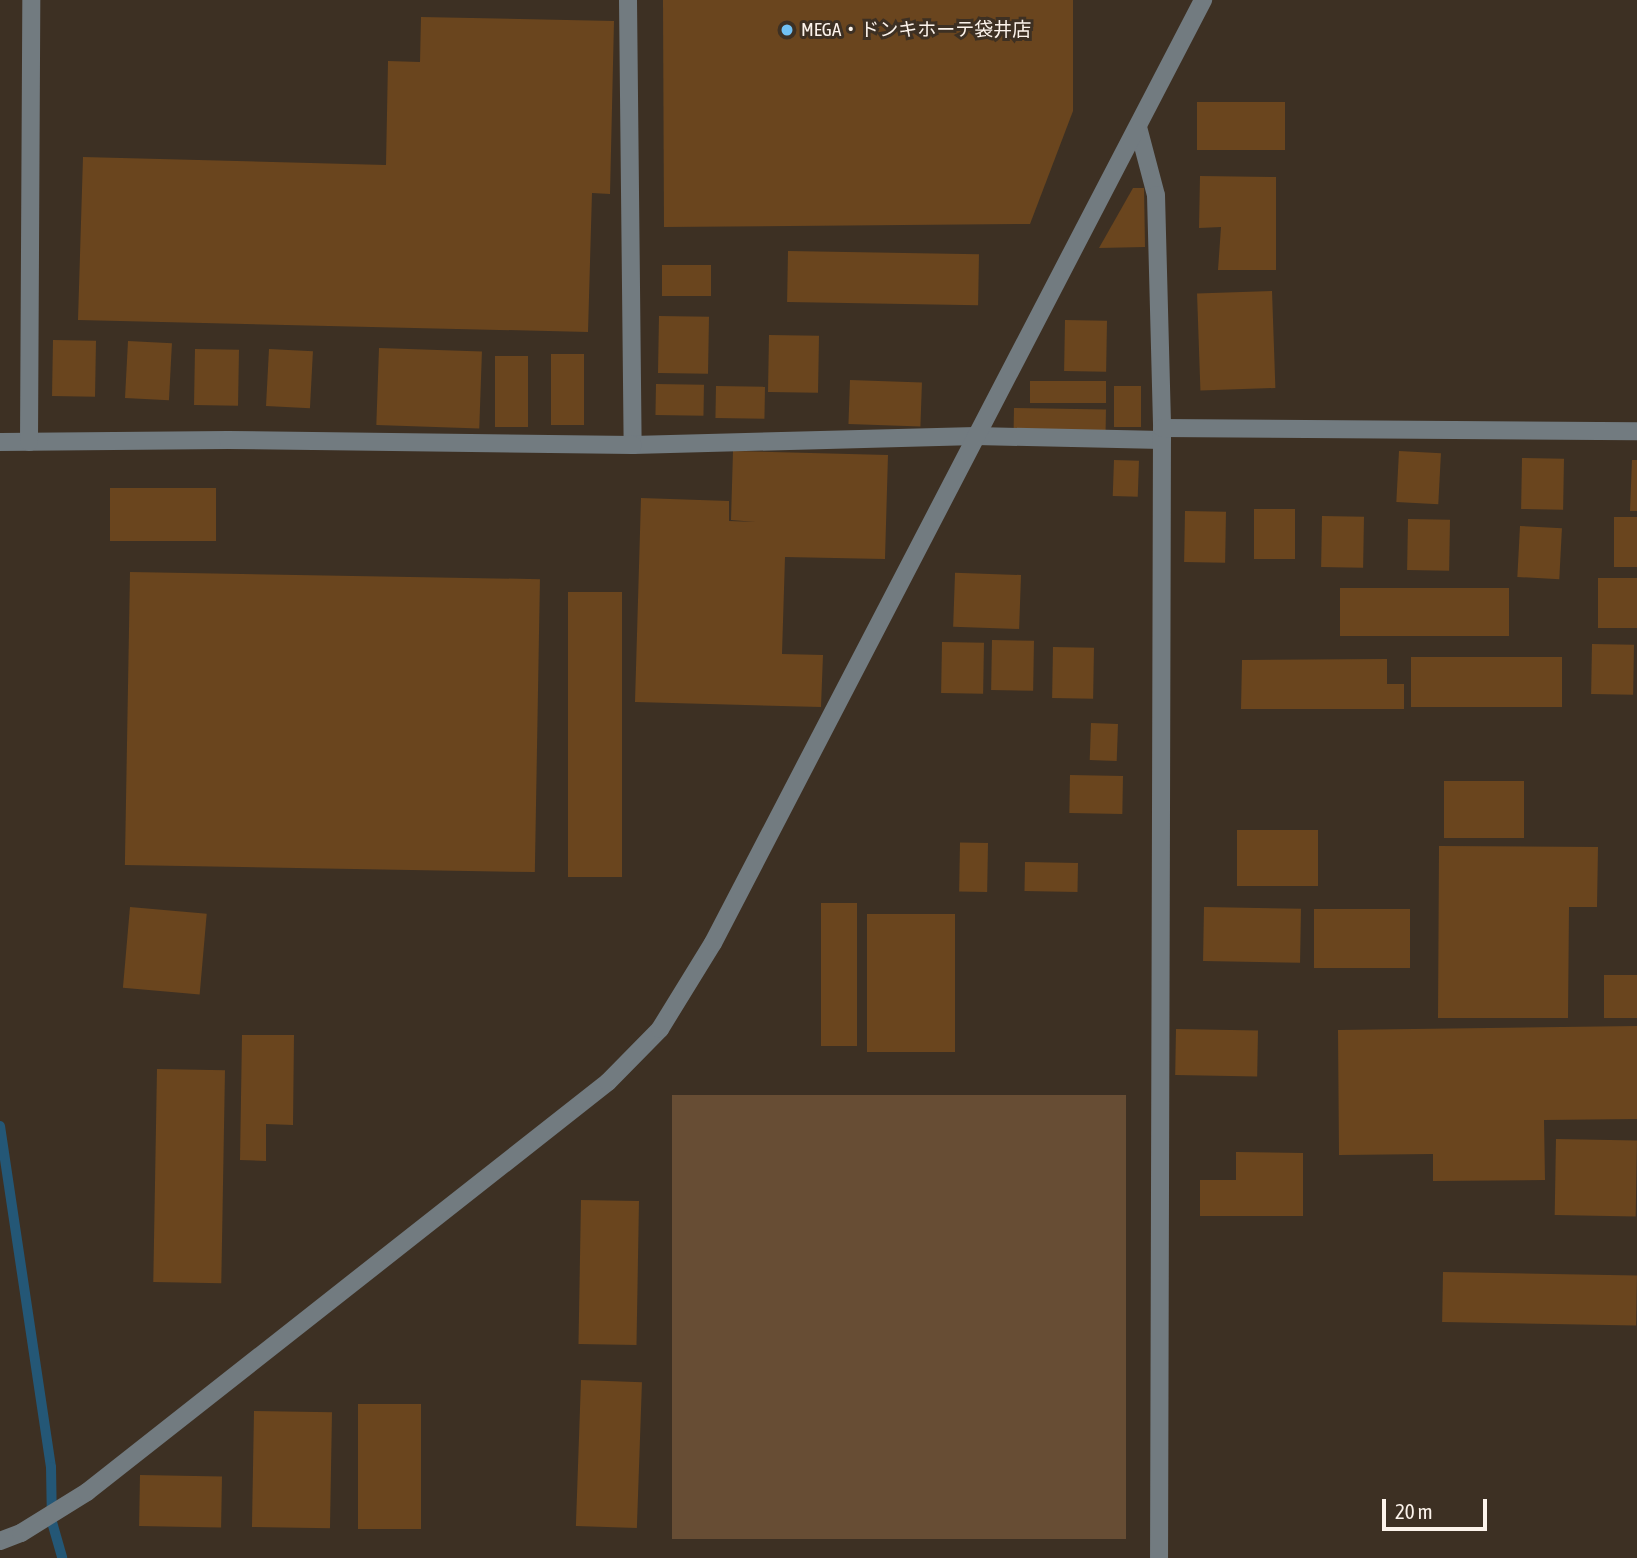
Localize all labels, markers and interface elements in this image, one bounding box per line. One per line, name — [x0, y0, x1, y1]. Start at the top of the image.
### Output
place label: MEGA・ドンキホーテ袋井店 — [801, 19, 1031, 41]
marker: MEGA・ドンキホーテ袋井店 — [779, 22, 795, 38]
scale bar — [1385, 1484, 1490, 1528]
text: 20 m — [1395, 1499, 1433, 1523]

